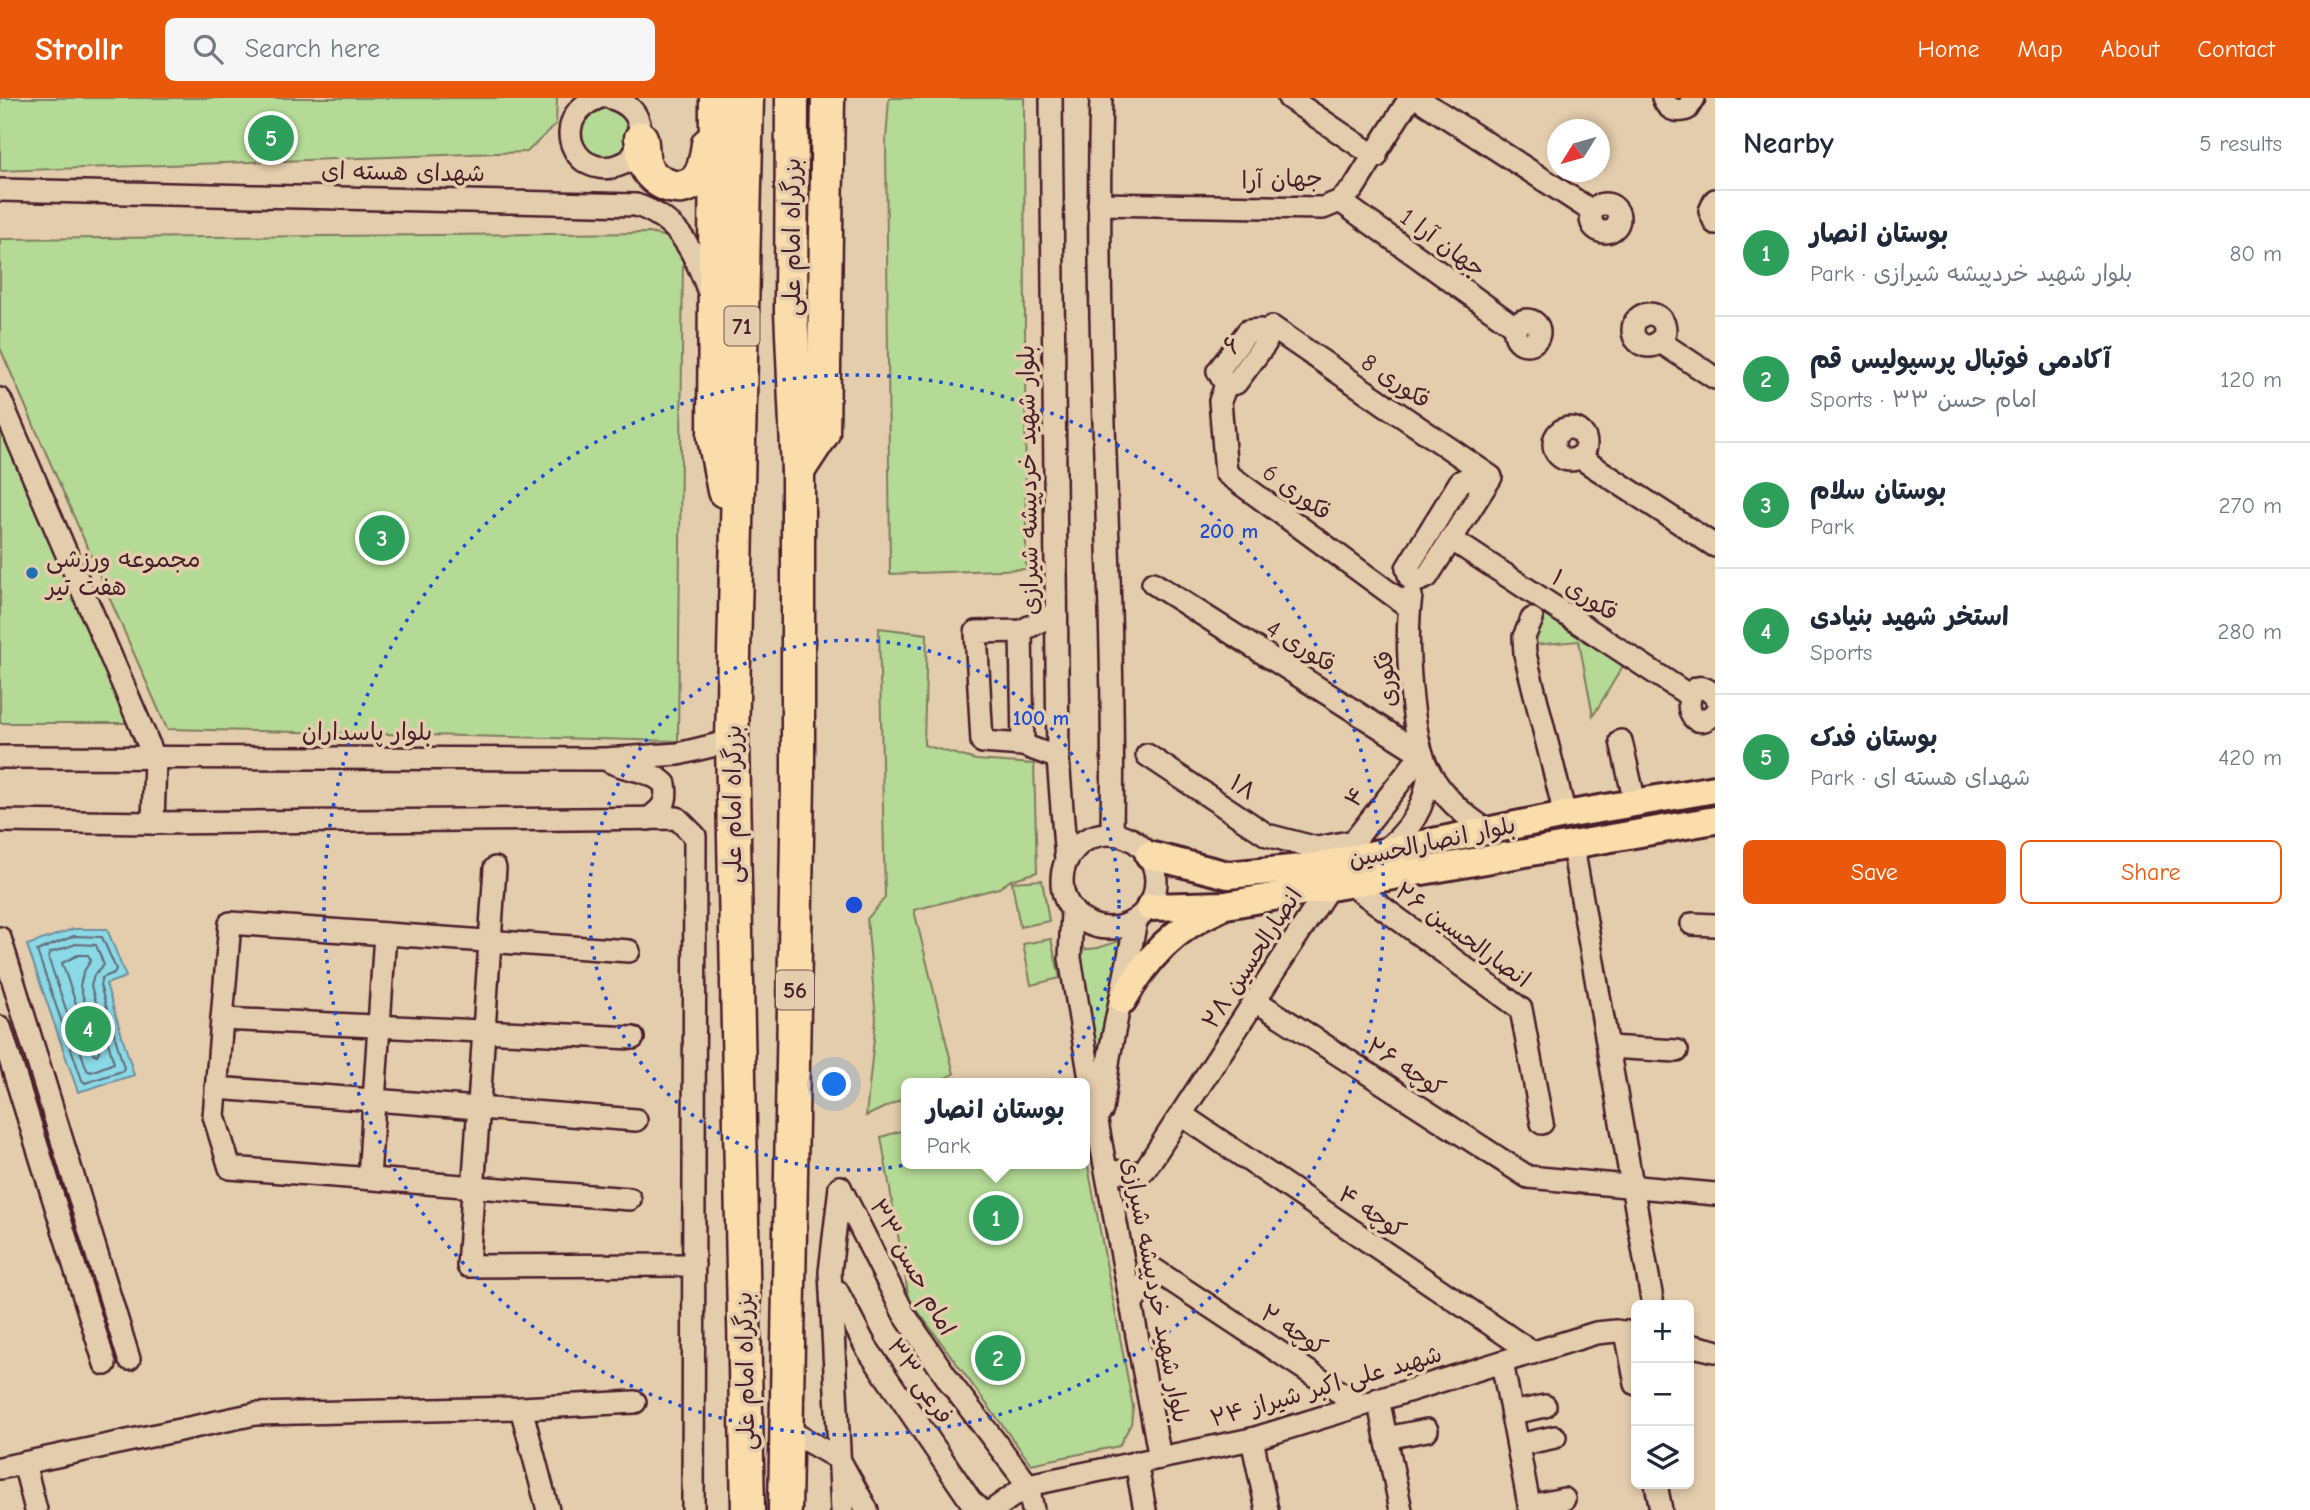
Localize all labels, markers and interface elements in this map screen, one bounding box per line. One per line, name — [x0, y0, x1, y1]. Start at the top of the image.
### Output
search box — [165, 18, 655, 81]
text: Strollr — [35, 30, 123, 68]
icon: search — [189, 30, 227, 68]
text: Search here — [245, 34, 380, 64]
text: Home — [1918, 35, 1979, 63]
text: Map — [2017, 35, 2063, 63]
text: About — [2101, 35, 2159, 63]
text: Contact — [2197, 35, 2275, 63]
pin: 5 — [248, 112, 294, 164]
north arrow — [1547, 119, 1610, 182]
text: Nearby — [1743, 126, 1834, 161]
text: 5 results — [2199, 130, 2282, 157]
street label: شهدای هسته ای — [321, 157, 485, 187]
street label: بزرگراه امام علی — [778, 158, 810, 316]
street label: جهان آرا — [1241, 164, 1323, 194]
street label: جهان آرا 1 — [1395, 203, 1491, 283]
text: بوستان انصار — [1810, 219, 1948, 249]
text: 1 — [1761, 240, 1771, 267]
text: 80 m — [2229, 240, 2282, 267]
text: Park · بلوار شهید خردپیشه شیرازی — [1810, 260, 2133, 287]
road number: 71 — [724, 306, 760, 345]
street label: ۶ — [1216, 331, 1248, 359]
street label: بلوار شهید خردپیشه شیرازی — [1012, 345, 1045, 615]
text: آکادمی فوتبال پرسپولیس قم — [1810, 345, 2110, 375]
street label: فکوری 8 — [1356, 348, 1436, 415]
text: 2 — [1760, 366, 1772, 393]
text: 120 m — [2220, 366, 2282, 393]
text: Sports · امام حسن ۳۳ — [1810, 386, 2037, 413]
street label: فکوری 6 — [1257, 458, 1337, 527]
text: بوستان سلام — [1810, 476, 1946, 506]
text: 3 — [1760, 492, 1772, 519]
text: 270 m — [2218, 492, 2282, 519]
pin: 3 — [359, 512, 405, 564]
text: Park — [1810, 513, 1854, 540]
text: 200 m — [1200, 519, 1258, 543]
place label: مجموعه ورزشی هفت تیر — [44, 545, 200, 601]
street label: فکوری ۱ — [1546, 563, 1623, 628]
marker: مجموعه ورزشی هفت تیر — [24, 565, 40, 581]
text: استخر شهید بنیادی — [1810, 602, 2009, 632]
street label: فکوری 4 — [1261, 614, 1341, 679]
text: 4 — [1761, 618, 1771, 645]
text: 280 m — [2217, 618, 2282, 645]
text: Sports — [1810, 639, 1872, 666]
street label: فکوری — [1370, 649, 1403, 709]
text: 100 m — [1013, 706, 1069, 730]
street label: بلوار پاسداران — [302, 718, 432, 747]
text: بوستان فدک — [1810, 723, 1938, 753]
street label: بزرگراه امام علی — [719, 725, 751, 883]
text: 5 — [1760, 744, 1772, 771]
text: 420 m — [2218, 744, 2282, 771]
text: Park · شهدای هسته ای — [1810, 764, 2030, 791]
street label: ۱۸ — [1225, 768, 1261, 806]
street label: ۴ — [1338, 781, 1372, 813]
street label: بلوار انصارالحسین — [1346, 811, 1518, 874]
button: Save — [1743, 840, 2006, 904]
button: Share — [2020, 840, 2282, 904]
street label: انصارالحسین ۲۶ — [1390, 877, 1536, 993]
street label: انصارالحسین ۲۸ — [1196, 882, 1308, 1034]
centre of rings — [842, 893, 866, 917]
road number: 56 — [776, 970, 814, 1010]
pin: 4 — [65, 1003, 111, 1055]
street label: کوچه ۲۶ — [1361, 1031, 1450, 1103]
your location — [817, 1067, 851, 1101]
popup — [901, 1078, 1090, 1169]
text: بوستان انصار — [926, 1095, 1065, 1125]
text: Park — [926, 1132, 970, 1159]
street label: بلوار شهید خردپیشه شیرازی — [1115, 1155, 1196, 1426]
street label: کوچه ۴ — [1333, 1179, 1411, 1245]
pin: 1 — [973, 1192, 1019, 1244]
street label: امام حسن ۳۳ — [861, 1194, 962, 1342]
street label: بزرگراه امام علی — [730, 1291, 764, 1451]
street label: کوچه ۲ — [1255, 1298, 1332, 1363]
map controls — [1631, 1300, 1694, 1489]
button: + — [1631, 1300, 1694, 1363]
pin: 2 — [975, 1332, 1021, 1384]
street label: فرعی ۳۳ — [880, 1333, 959, 1430]
street label: شهید علی اکبر شیراز ۲۴ — [1207, 1340, 1445, 1433]
button: − — [1631, 1363, 1694, 1426]
button: layers — [1631, 1426, 1694, 1489]

